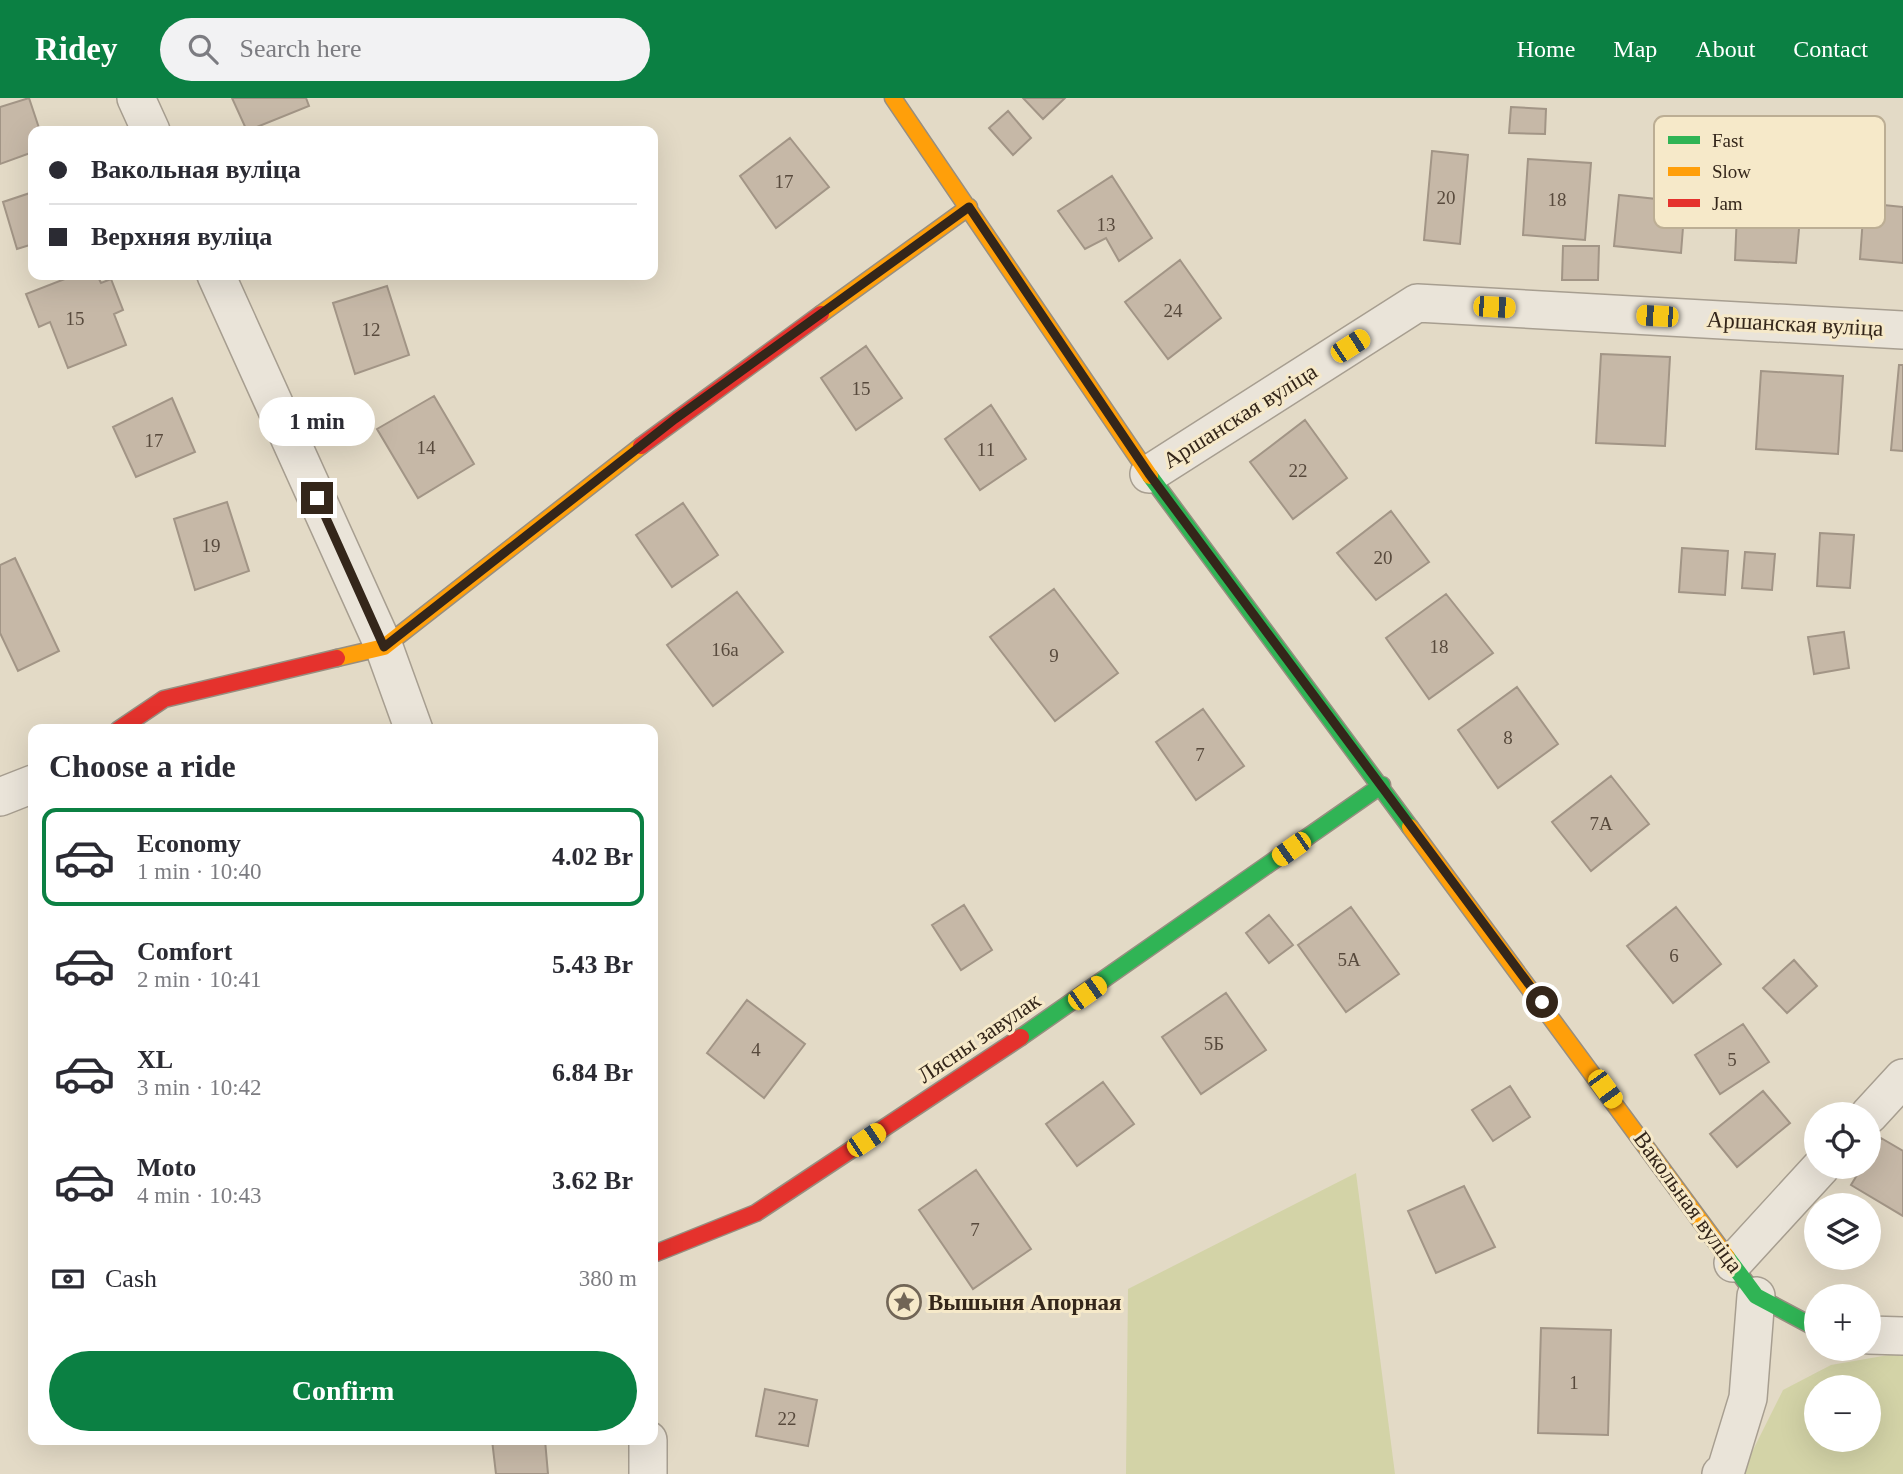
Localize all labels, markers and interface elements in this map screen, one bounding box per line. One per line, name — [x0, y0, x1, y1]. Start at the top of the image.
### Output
search box — [160, 18, 650, 81]
icon: search — [184, 30, 222, 68]
text: Ridey — [35, 31, 118, 67]
text: Search here — [240, 34, 361, 63]
text: Home — [1517, 36, 1575, 62]
text: Map — [1613, 36, 1657, 62]
text: About — [1695, 36, 1755, 62]
text: Contact — [1793, 36, 1868, 62]
legend — [1654, 116, 1885, 228]
text: Fast — [1712, 130, 1744, 151]
text: Вакольная вуліца — [91, 155, 301, 184]
text: Slow — [1712, 161, 1751, 182]
house number: 17 — [775, 171, 794, 192]
house number: 20 — [1437, 187, 1456, 208]
house number: 18 — [1548, 189, 1567, 210]
text: Jam — [1712, 193, 1743, 214]
house number: 13 — [1097, 214, 1116, 235]
text: Верхняя вуліца — [91, 222, 272, 251]
car — [1473, 295, 1516, 319]
house number: 24 — [1164, 300, 1183, 321]
car — [1636, 304, 1679, 328]
street label: Аршанская вуліца — [1706, 307, 1884, 341]
house number: 15 — [66, 308, 85, 329]
house number: 12 — [362, 319, 381, 340]
car — [1327, 326, 1374, 366]
street label: Аршанская вуліца — [1158, 359, 1322, 473]
house number: 15 — [852, 378, 871, 399]
callout: 1 min — [259, 396, 375, 446]
text: 1 min — [289, 409, 345, 434]
house number: 17 — [145, 430, 164, 451]
house number: 14 — [417, 437, 436, 458]
house number: 11 — [977, 439, 995, 460]
house number: 22 — [1289, 460, 1308, 481]
route end — [301, 482, 333, 514]
house number: 19 — [202, 535, 221, 556]
house number: 20 — [1374, 547, 1393, 568]
house number: 18 — [1430, 636, 1449, 657]
house number: 16а — [711, 639, 739, 660]
house number: 9 — [1049, 645, 1059, 666]
house number: 8 — [1503, 727, 1513, 748]
house number: 7 — [1195, 744, 1205, 765]
text: Choose a ride — [49, 748, 236, 784]
house number: 7А — [1589, 813, 1613, 834]
icon: car — [53, 826, 116, 889]
car — [1268, 828, 1315, 870]
text: Economy — [137, 829, 241, 858]
text: 4.02 Br — [552, 842, 633, 871]
text: 1 min · 10:40 — [137, 859, 262, 884]
icon: car — [53, 934, 116, 997]
text: Comfort — [137, 937, 232, 966]
house number: 6 — [1669, 945, 1679, 966]
house number: 5А — [1337, 949, 1361, 970]
text: 5.43 Br — [552, 950, 633, 979]
text: 2 min · 10:41 — [137, 967, 262, 992]
car — [1064, 972, 1111, 1014]
route start — [1526, 986, 1558, 1018]
street label: Лясны завулак — [913, 987, 1046, 1088]
house number: 5Б — [1204, 1033, 1224, 1054]
house number: 4 — [751, 1039, 761, 1060]
icon: car — [53, 1042, 116, 1105]
text: XL — [137, 1045, 173, 1074]
house number: 5 — [1727, 1049, 1737, 1070]
text: 6.84 Br — [552, 1058, 633, 1087]
car — [1585, 1066, 1626, 1112]
text: 3 min · 10:42 — [137, 1075, 262, 1100]
map controls — [1804, 1102, 1881, 1452]
button: locate — [1804, 1102, 1881, 1179]
car — [843, 1120, 890, 1160]
street label: Вакольная вуліца — [1628, 1126, 1748, 1278]
icon: car — [53, 1150, 116, 1213]
text: Moto — [137, 1153, 196, 1182]
text: 3.62 Br — [552, 1166, 633, 1195]
text: 4 min · 10:43 — [137, 1183, 262, 1208]
button: layers — [1804, 1193, 1881, 1270]
house number: 7 — [970, 1219, 980, 1240]
icon: cash — [49, 1260, 87, 1298]
text: Cash — [105, 1264, 157, 1293]
text: 380 m — [579, 1266, 637, 1291]
place icon: Вышыня Апорная — [885, 1283, 923, 1321]
button: + — [1804, 1284, 1881, 1361]
place label: Вышыня Апорная — [928, 1290, 1121, 1315]
button: Confirm — [49, 1351, 637, 1431]
house number: 1 — [1569, 1372, 1579, 1393]
button: − — [1804, 1375, 1881, 1452]
house number: 22 — [778, 1408, 797, 1429]

